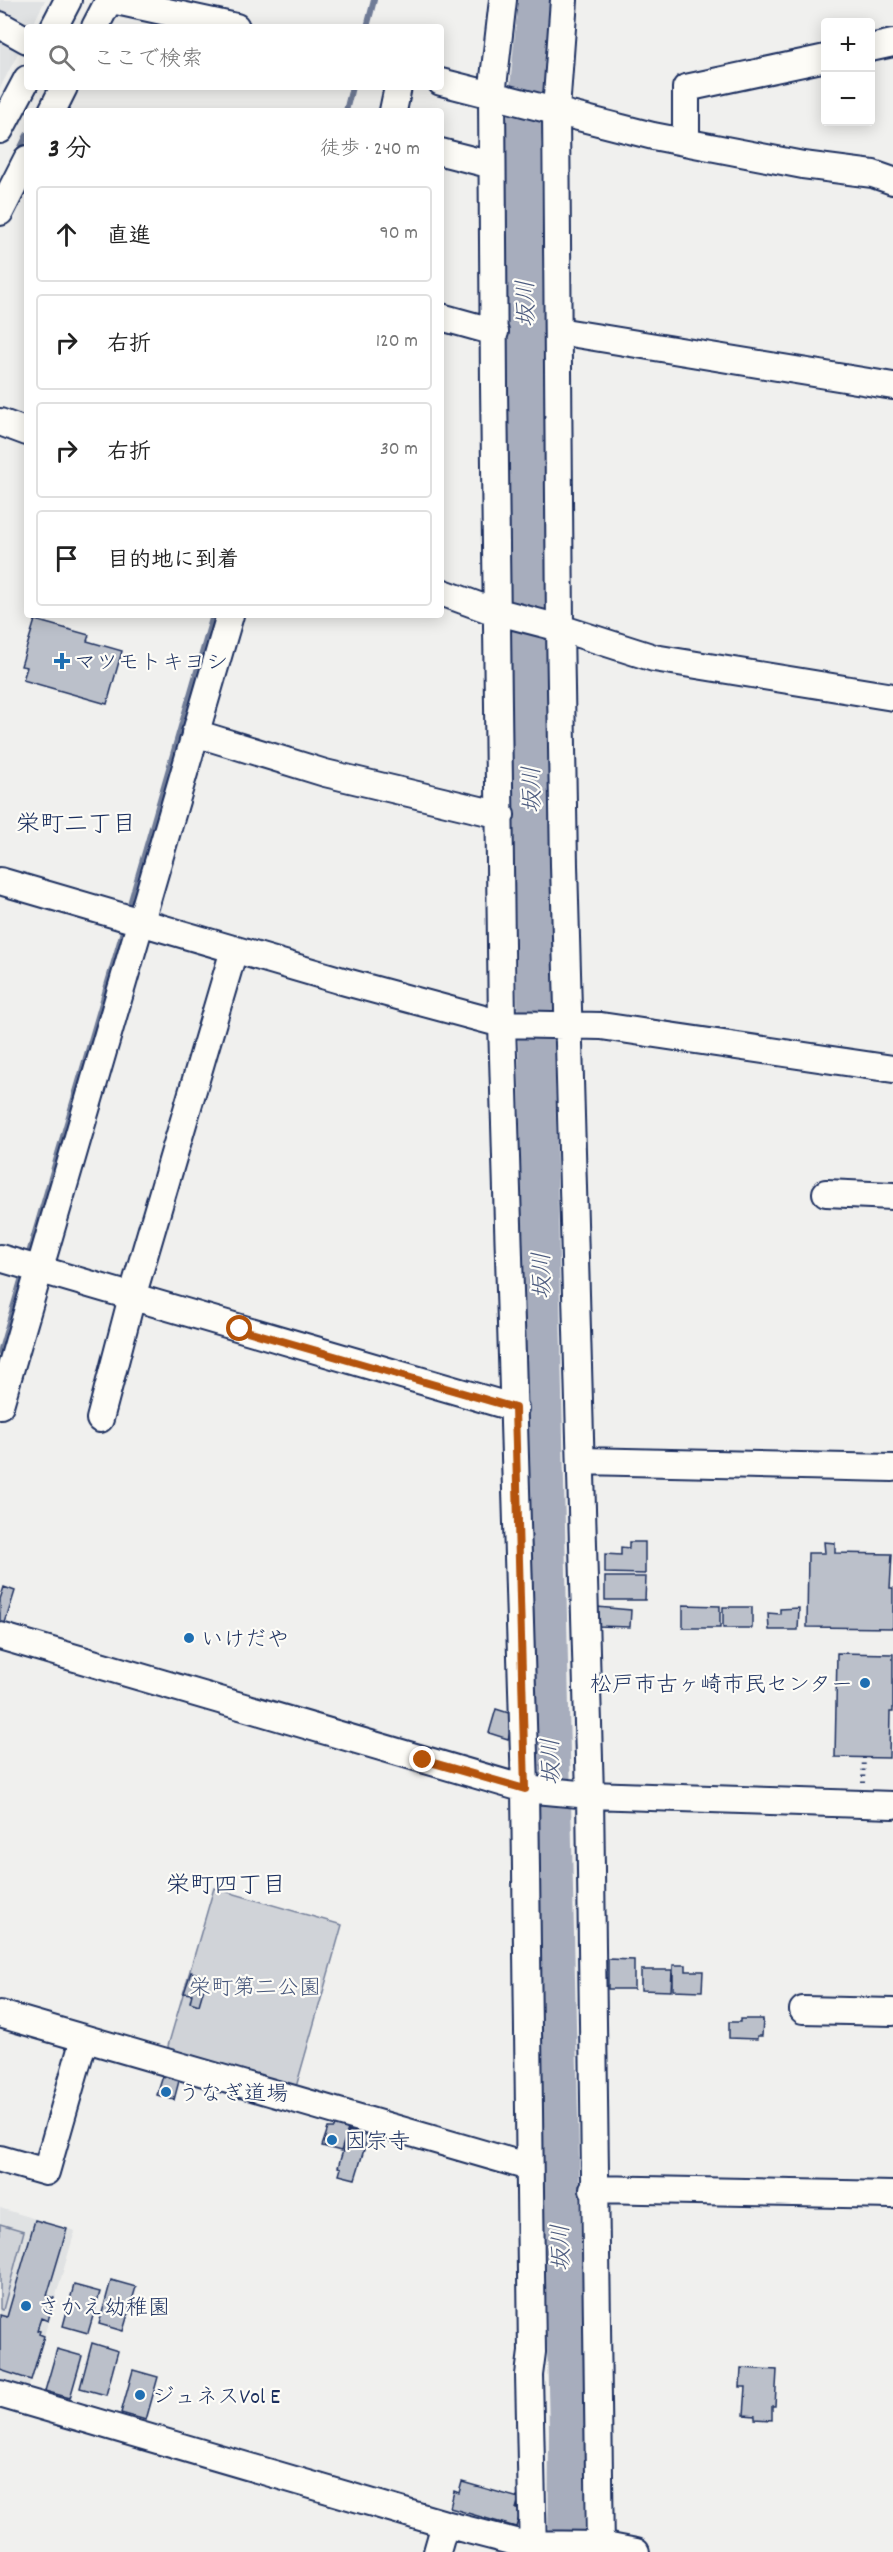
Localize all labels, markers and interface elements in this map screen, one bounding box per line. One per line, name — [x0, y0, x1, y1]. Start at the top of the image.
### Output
map controls — [821, 18, 875, 126]
button: + — [821, 18, 875, 72]
search box — [24, 24, 444, 90]
icon: search — [45, 41, 78, 74]
text: ここで検索 — [93, 45, 203, 76]
button: − — [821, 72, 875, 126]
text: 3 分 — [48, 132, 92, 169]
text: 徒歩 · 240 m — [320, 136, 420, 164]
icon: ahead — [50, 218, 83, 251]
text: 90 m — [380, 220, 418, 248]
text: 直進 — [107, 222, 151, 253]
water label: 坂川 — [511, 280, 545, 328]
icon: right — [50, 326, 83, 359]
text: 120 m — [376, 328, 418, 356]
text: 右折 — [107, 330, 151, 361]
icon: right — [50, 434, 83, 467]
text: 30 m — [380, 436, 418, 464]
text: 右折 — [107, 438, 151, 469]
icon: arrive — [50, 542, 83, 575]
text: 目的地に到着 — [107, 546, 239, 577]
place label: マツモトキヨシ — [74, 649, 228, 680]
marker: マツモトキヨシ — [55, 654, 69, 668]
water label: 坂川 — [517, 766, 551, 814]
district label: 栄町二丁目 — [16, 809, 136, 843]
water label: 坂川 — [527, 1252, 561, 1300]
route start — [226, 1315, 252, 1341]
place label: いけだや — [201, 1626, 289, 1657]
marker: いけだや — [182, 1631, 196, 1645]
place label: 松戸市古ヶ崎市民センター — [590, 1671, 853, 1702]
marker: 松戸市古ヶ崎市民センター — [858, 1676, 872, 1690]
water label: 坂川 — [536, 1738, 570, 1786]
route end — [409, 1746, 435, 1772]
district label: 栄町四丁目 — [166, 1870, 286, 1904]
park label: 栄町第二公園 — [189, 1974, 321, 2005]
place label: うなぎ道場 — [178, 2080, 288, 2111]
marker: うなぎ道場 — [159, 2085, 173, 2099]
place label: 因宗寺 — [344, 2128, 410, 2159]
marker: 因宗寺 — [325, 2133, 339, 2147]
water label: 坂川 — [546, 2224, 580, 2272]
place label: さかえ幼稚園 — [38, 2294, 170, 2325]
marker: さかえ幼稚園 — [19, 2299, 33, 2313]
place label: ジュネスVol E — [152, 2383, 280, 2414]
marker: ジュネスVol E — [133, 2388, 147, 2402]

